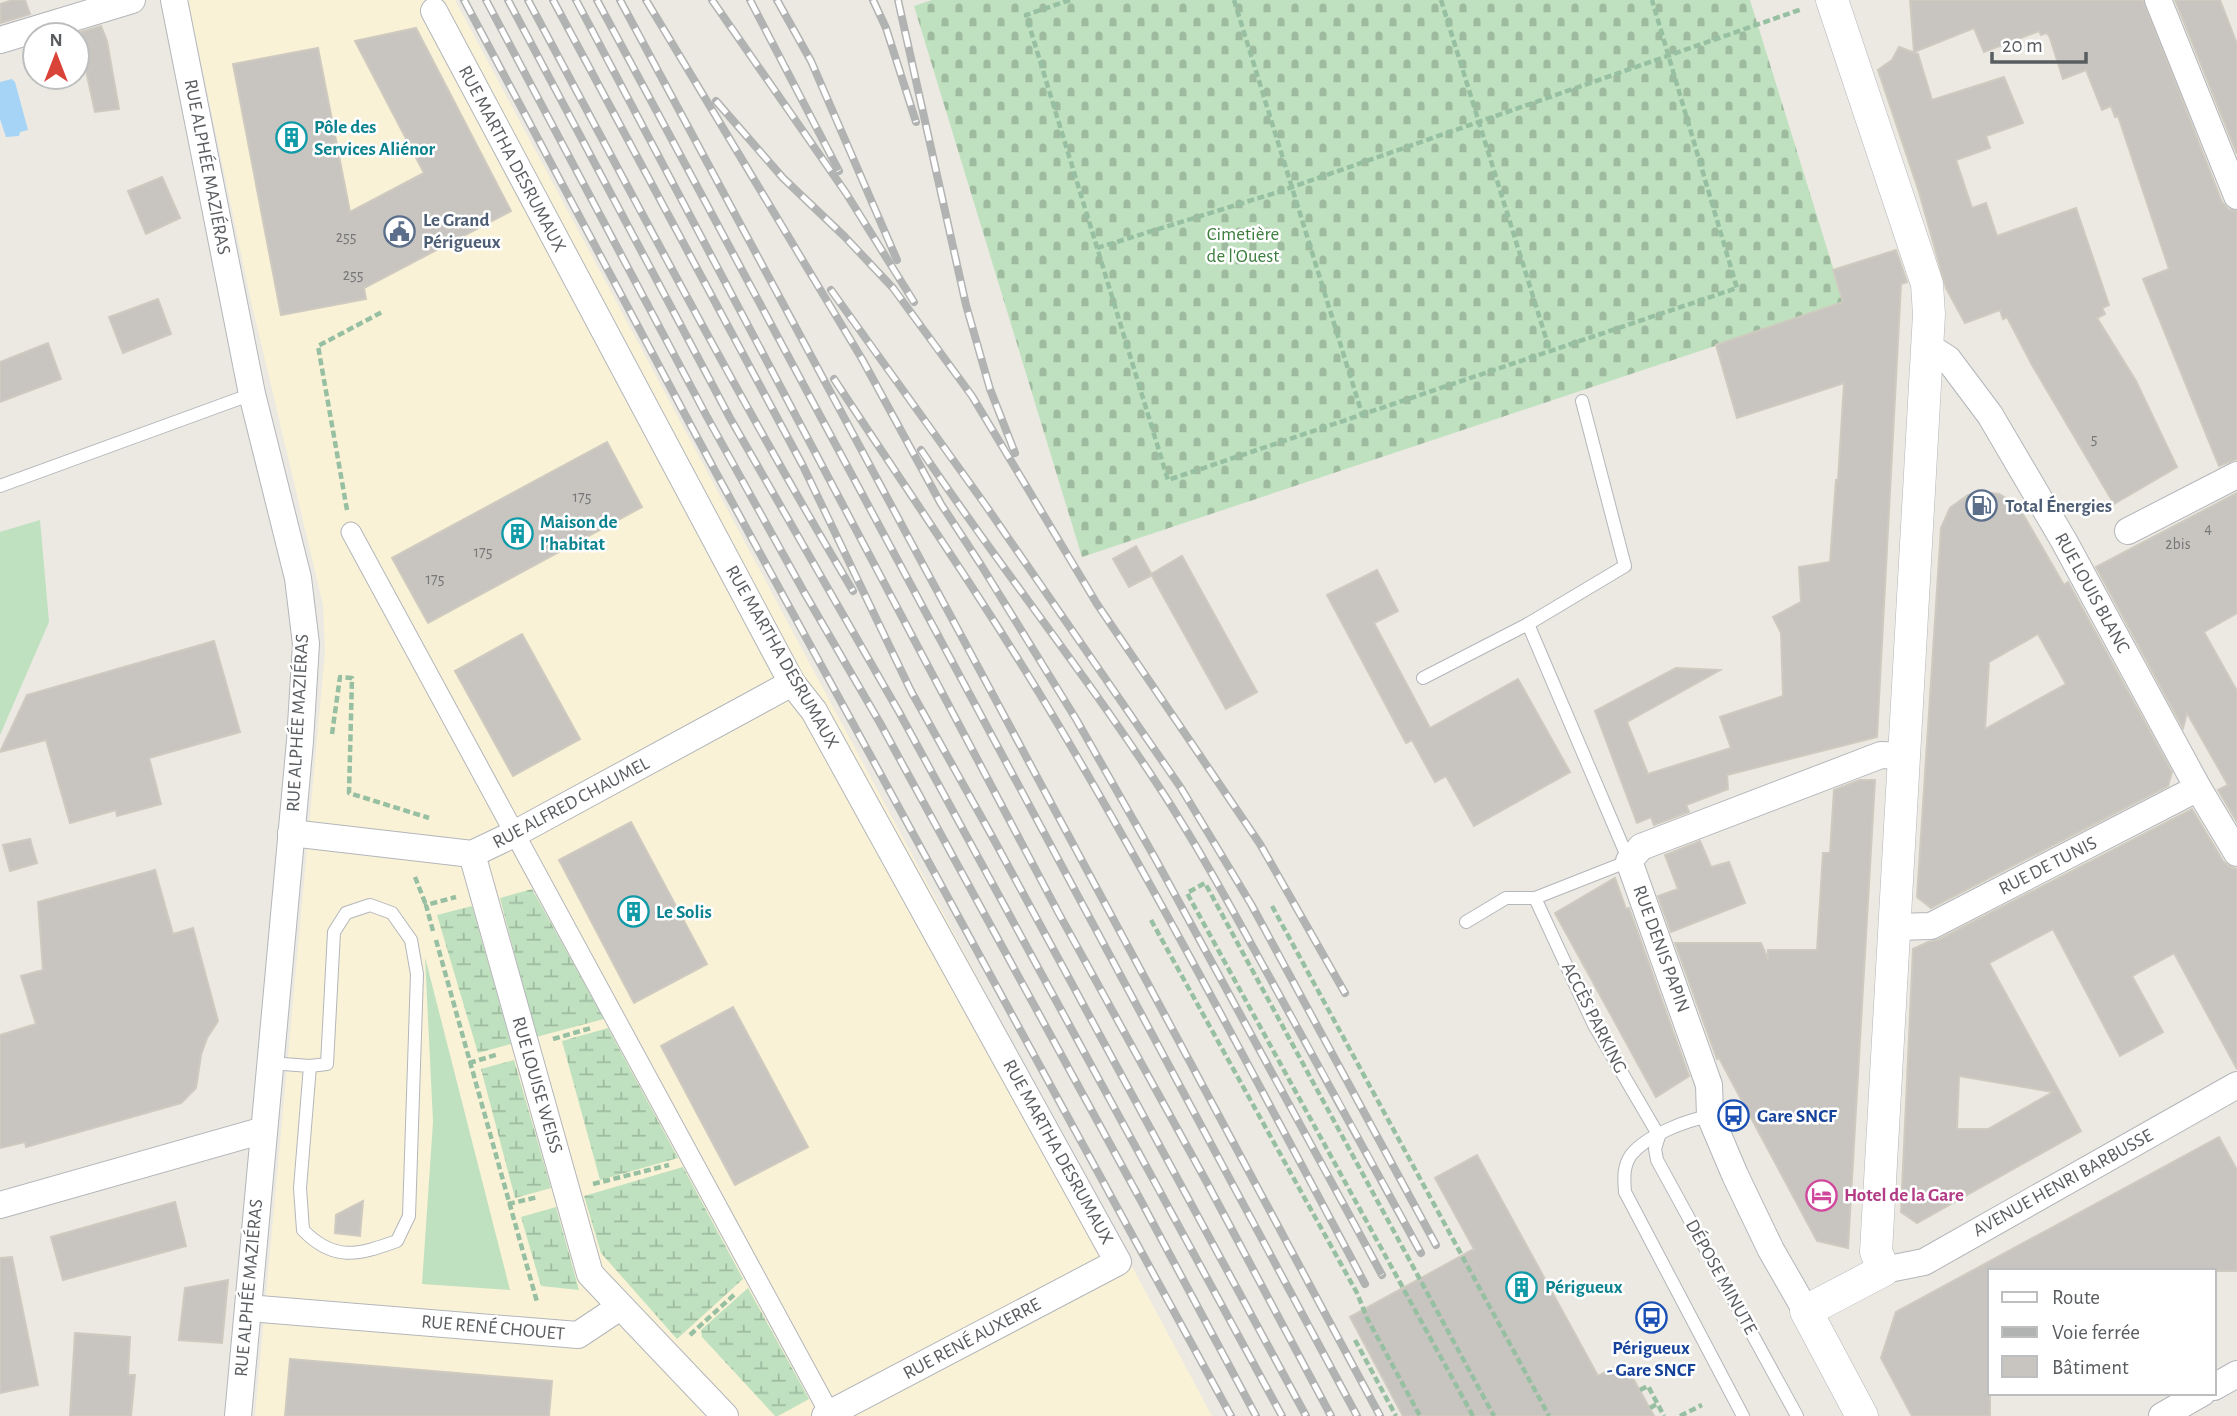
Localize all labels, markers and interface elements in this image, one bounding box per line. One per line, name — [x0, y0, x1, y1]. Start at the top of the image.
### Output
north arrow — [21, 21, 91, 91]
scale bar — [1992, 21, 2086, 65]
text: N — [49, 31, 63, 50]
text: 20 m — [2002, 35, 2043, 56]
street label: RUE MARTHA DESRUMAUX — [455, 63, 569, 255]
street label: RUE ALPHÉE MAZIÉRAS — [181, 77, 235, 256]
place label: Pôle des Services Aliénor — [314, 118, 436, 159]
building icon: Pôle des Services Aliénor — [274, 121, 308, 155]
place label: Le Grand Périgueux — [423, 211, 501, 252]
public building icon: Le Grand Périgueux — [383, 214, 417, 248]
park label: Cimetière de l'Ouest — [1207, 225, 1279, 266]
house number: 255 — [336, 229, 356, 245]
house number: 255 — [343, 267, 363, 283]
house number: 5 — [2091, 431, 2097, 447]
house number: 175 — [573, 489, 591, 505]
fuel station icon: Total Énergies — [1965, 489, 1999, 523]
place label: Total Énergies — [2005, 495, 2112, 516]
place label: Maison de l'habitat — [540, 513, 618, 554]
building icon: Maison de l'habitat — [500, 516, 534, 550]
house number: 4 — [2204, 520, 2212, 536]
street label: RUE LOUIS BLANC — [2051, 530, 2133, 656]
house number: 2bis — [2165, 536, 2191, 552]
house number: 175 — [474, 544, 492, 560]
street label: RUE MARTHA DESRUMAUX — [722, 562, 842, 752]
house number: 175 — [426, 571, 444, 587]
street label: RUE ALPHÉE MAZIÉRAS — [282, 633, 312, 813]
street label: RUE ALFRED CHAUMEL — [490, 754, 652, 852]
street label: RUE DE TUNIS — [1996, 833, 2100, 899]
street label: RUE DENIS PAPIN — [1629, 883, 1693, 1015]
building icon: Le Solis — [616, 895, 650, 929]
place label: Le Solis — [656, 903, 712, 922]
street label: ACCÈS PARKING — [1558, 959, 1632, 1077]
street label: RUE LOUISE WEISS — [508, 1015, 566, 1155]
street label: RUE MARTHA DESRUMAUX — [999, 1056, 1117, 1248]
bus stop icon: Gare SNCF — [1717, 1099, 1751, 1133]
place label: Gare SNCF — [1757, 1107, 1837, 1126]
street label: AVENUE HENRI BARBUSSE — [1970, 1126, 2156, 1240]
hotel icon: Hotel de la Gare — [1804, 1178, 1838, 1212]
place label: Hotel de la Gare — [1844, 1186, 1964, 1205]
street label: RUE ALPHÉE MAZIÉRAS — [230, 1198, 266, 1378]
street label: DÉPOSE MINUTE — [1682, 1215, 1762, 1338]
legend — [1988, 1269, 2216, 1395]
building icon: Périgueux — [1505, 1270, 1539, 1304]
place label: Périgueux — [1545, 1278, 1623, 1297]
text: Route — [2052, 1287, 2100, 1308]
street label: RUE RENÉ AUXERRE — [899, 1293, 1044, 1383]
bus stop icon: Périgueux - Gare SNCF — [1634, 1300, 1668, 1334]
street label: RUE RENÉ CHOUET — [420, 1310, 566, 1344]
text: Voie ferrée — [2052, 1322, 2140, 1343]
place label: Périgueux - Gare SNCF — [1607, 1339, 1695, 1380]
text: Bâtiment — [2052, 1357, 2129, 1378]

